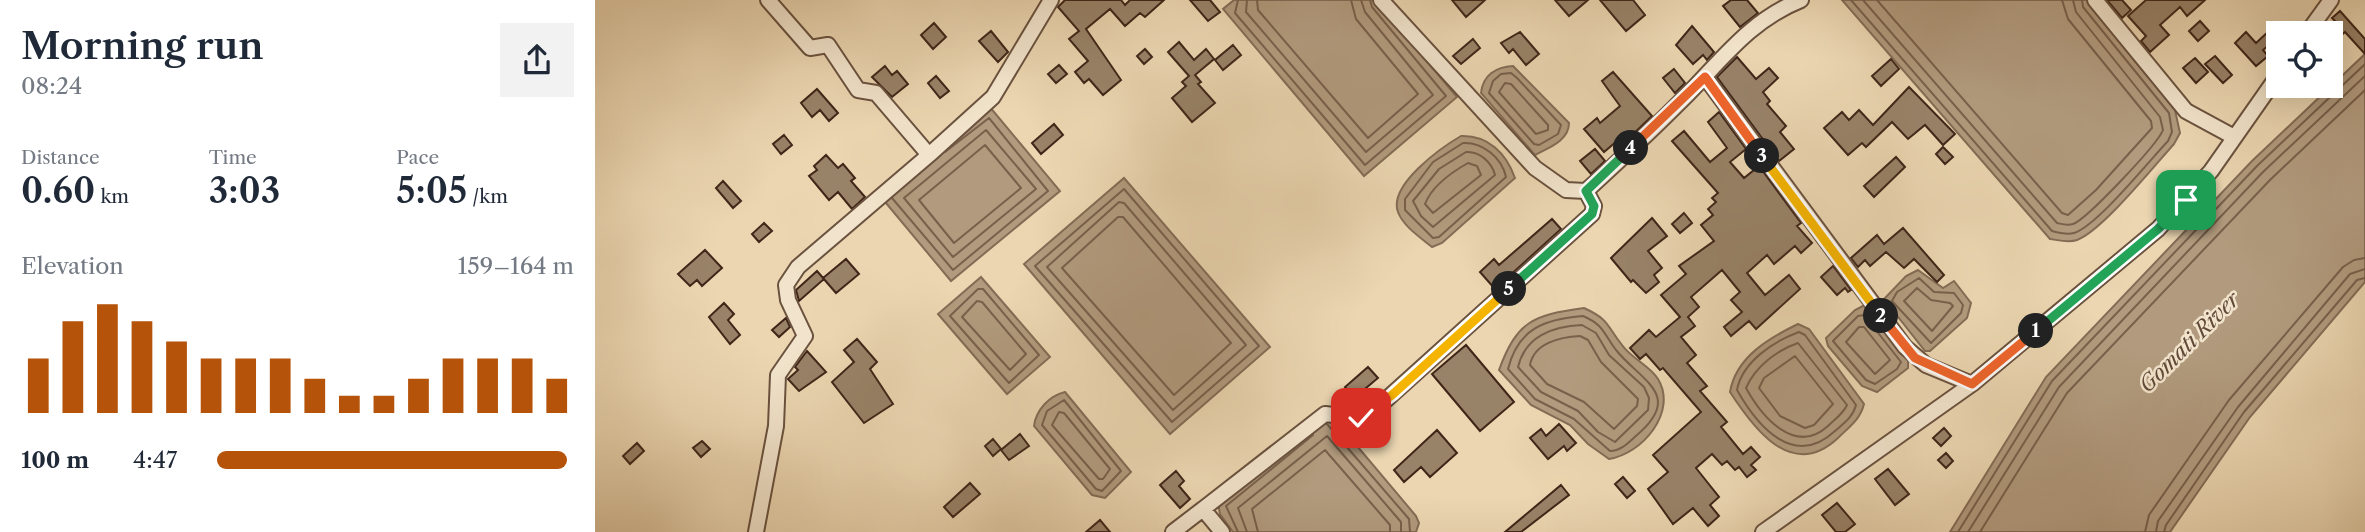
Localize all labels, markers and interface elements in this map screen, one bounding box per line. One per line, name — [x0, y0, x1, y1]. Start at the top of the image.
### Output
map controls — [2266, 21, 2343, 98]
button: locate — [2266, 21, 2343, 98]
text: Morning run — [21, 22, 264, 69]
button: share — [500, 23, 574, 97]
text: 08:24 — [21, 72, 82, 100]
pin: 4 — [1613, 130, 1649, 166]
text: 4 — [1625, 136, 1636, 159]
pin: 3 — [1745, 138, 1779, 174]
text: 3 — [1756, 144, 1767, 167]
text: Distance — [21, 146, 100, 169]
text: Time — [209, 146, 257, 169]
text: Pace — [396, 146, 439, 169]
text: 0.60 — [21, 169, 95, 212]
text: 3:03 — [209, 169, 280, 212]
text: 5:05 — [396, 169, 467, 212]
pin — [2156, 170, 2216, 230]
icon: arrive — [2167, 181, 2205, 219]
text: km — [95, 185, 129, 208]
text: /km — [467, 185, 508, 208]
text: Elevation — [21, 252, 124, 280]
text: 159–164 m — [458, 252, 574, 280]
pin: 5 — [1492, 272, 1527, 306]
text: 5 — [1503, 277, 1514, 300]
water label: Gomati River — [2134, 286, 2245, 397]
pin: 2 — [1863, 298, 1899, 334]
text: 2 — [1875, 304, 1886, 327]
pin: 1 — [2019, 314, 2053, 348]
text: 1 — [2031, 319, 2040, 342]
pin — [1331, 388, 1391, 448]
icon: check — [1342, 399, 1380, 437]
text: 100 m — [21, 446, 89, 474]
text: 4:47 — [133, 446, 177, 474]

